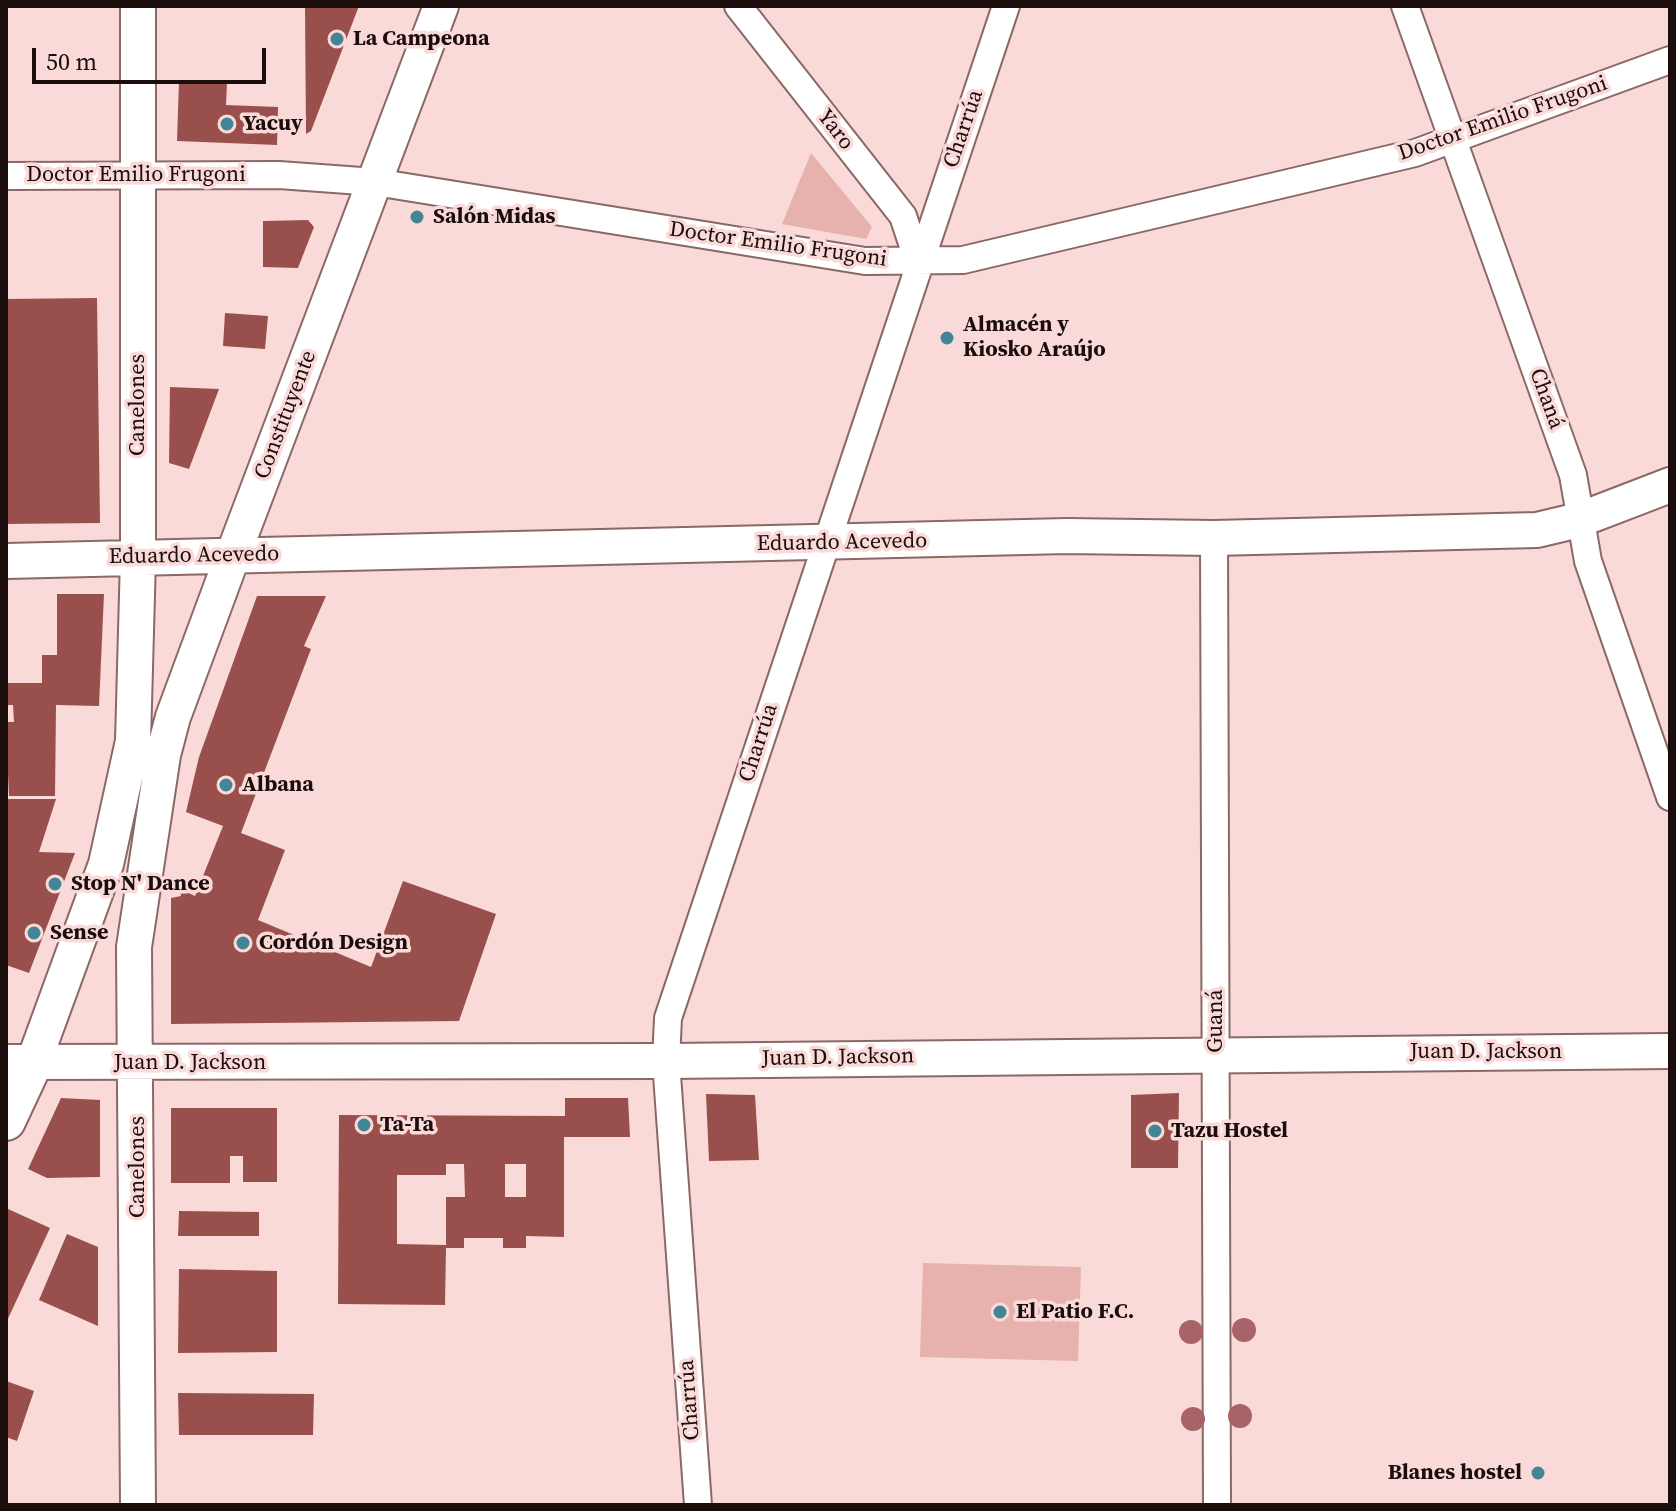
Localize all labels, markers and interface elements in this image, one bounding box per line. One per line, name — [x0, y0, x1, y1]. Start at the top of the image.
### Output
place label: La Campeona — [353, 26, 490, 52]
marker: La Campeona — [328, 30, 346, 48]
scale bar — [36, 32, 270, 82]
text: 50 m — [46, 45, 97, 78]
street label: Doctor Emilio Frugoni — [1395, 71, 1611, 167]
street label: Charrúa — [938, 86, 990, 172]
street label: Yaro — [811, 104, 859, 156]
place label: Yacuy — [243, 111, 303, 137]
marker: Yacuy — [218, 115, 236, 133]
street label: Doctor Emilio Frugoni — [26, 162, 246, 188]
place label: Salón Midas — [433, 204, 556, 230]
marker: Salón Midas — [408, 208, 426, 226]
street label: Doctor Emilio Frugoni — [668, 217, 888, 273]
place label: Almacén y Kiosko Araújo — [963, 312, 1106, 364]
marker: Almacén y Kiosko Araújo — [938, 329, 956, 347]
street label: Constituyente — [249, 347, 323, 483]
street label: Canelones — [125, 354, 151, 456]
street label: Chaná — [1523, 365, 1569, 433]
street label: Eduardo Acevedo — [757, 528, 927, 558]
street label: Eduardo Acevedo — [109, 541, 279, 571]
street label: Charrúa — [734, 700, 784, 786]
place label: Albana — [242, 772, 314, 798]
marker: Albana — [217, 776, 235, 794]
place label: Stop N' Dance — [71, 871, 210, 897]
marker: Stop N' Dance — [46, 875, 64, 893]
place label: Sense — [50, 920, 108, 946]
marker: Sense — [25, 924, 43, 942]
place label: Cordón Design — [259, 930, 408, 956]
marker: Cordón Design — [234, 934, 252, 952]
street label: Guaná — [1203, 989, 1229, 1053]
street label: Juan D. Jackson — [1410, 1039, 1562, 1065]
street label: Juan D. Jackson — [762, 1043, 914, 1073]
street label: Juan D. Jackson — [114, 1050, 266, 1076]
place label: Ta-Ta — [380, 1112, 434, 1138]
street label: Canelones — [125, 1116, 151, 1218]
marker: Ta-Ta — [355, 1116, 373, 1134]
place label: Tazu Hostel — [1171, 1118, 1288, 1144]
marker: Tazu Hostel — [1146, 1122, 1164, 1140]
place label: El Patio F.C. — [1016, 1299, 1134, 1325]
marker: El Patio F.C. — [991, 1303, 1009, 1321]
street label: Charrúa — [674, 1359, 706, 1441]
place label: Blanes hostel — [1388, 1460, 1522, 1486]
marker: Blanes hostel — [1529, 1464, 1547, 1482]

